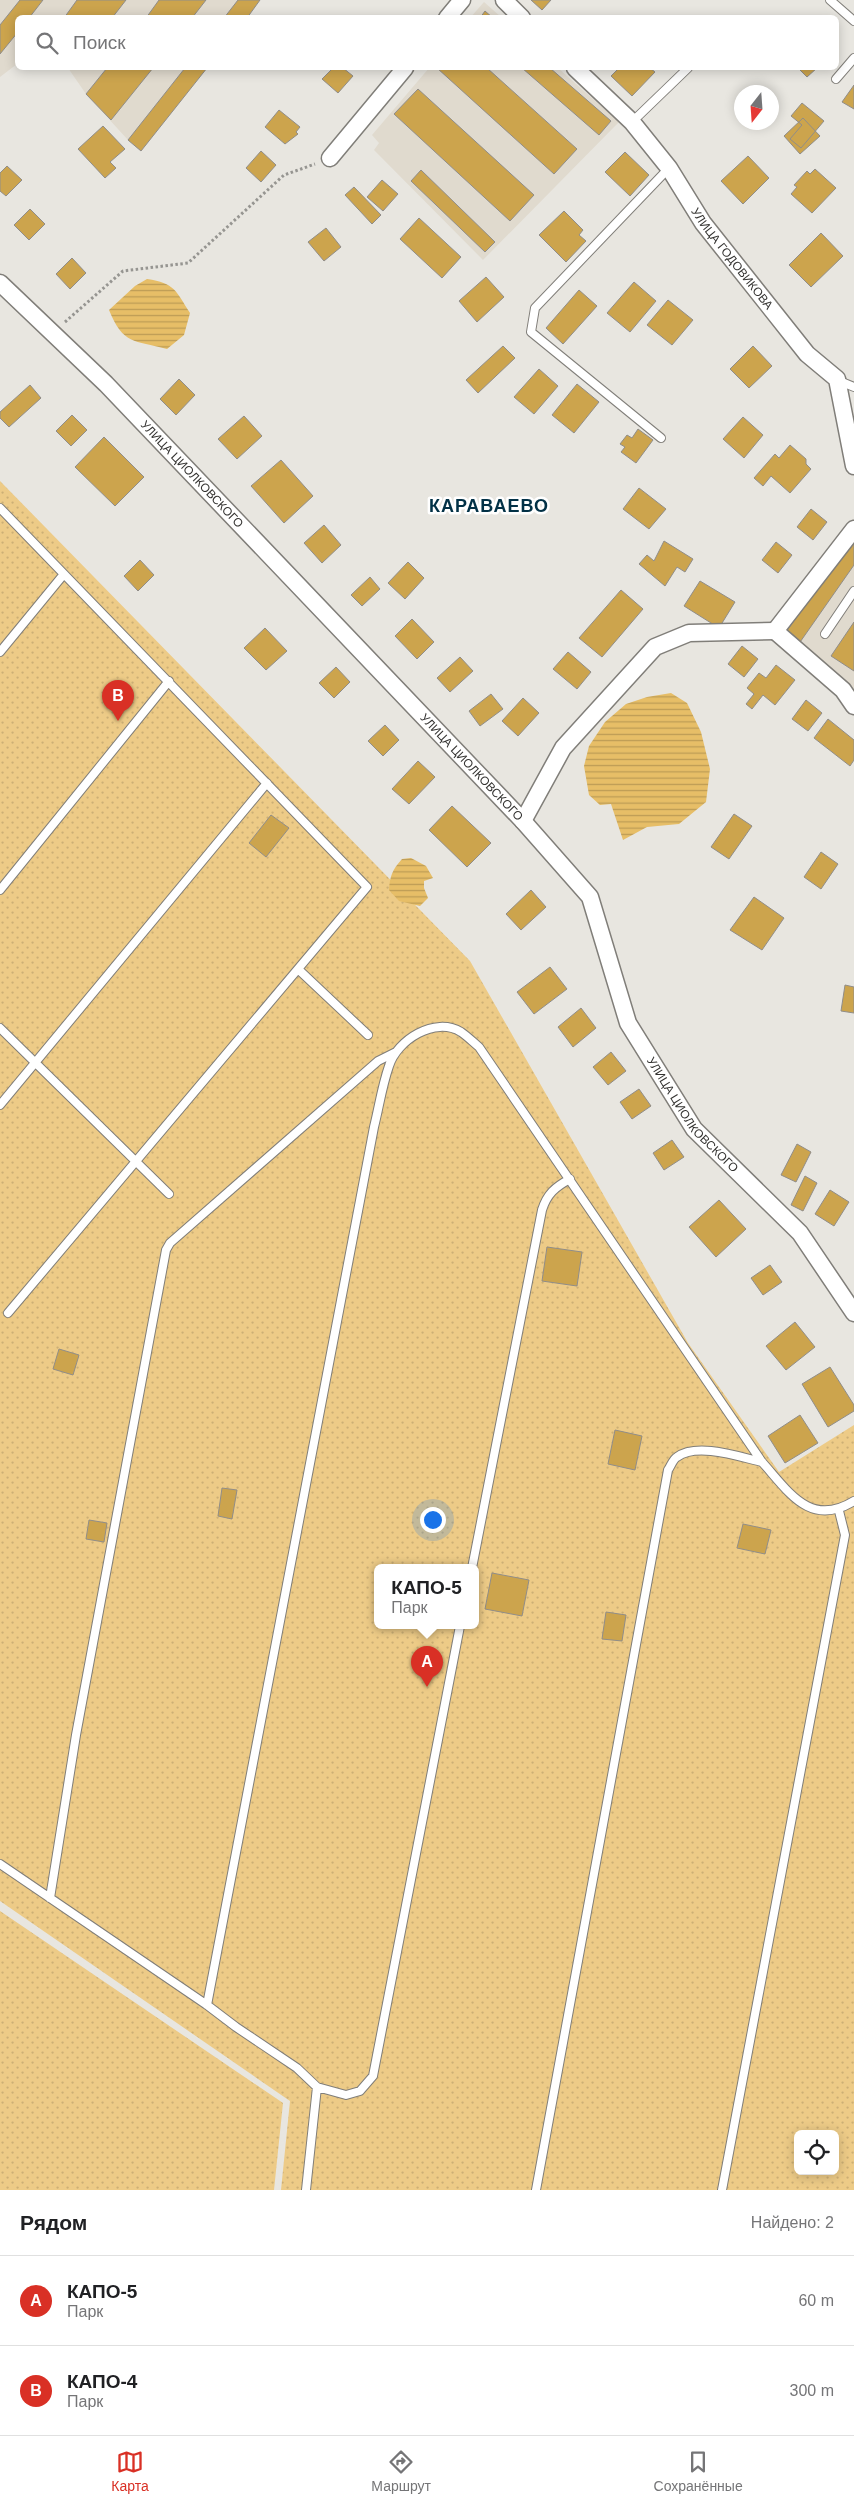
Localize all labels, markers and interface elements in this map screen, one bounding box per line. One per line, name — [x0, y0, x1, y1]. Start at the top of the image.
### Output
search box — [15, 15, 839, 70]
icon: search — [33, 29, 61, 57]
text: Поиск — [73, 32, 126, 53]
north arrow — [734, 85, 779, 130]
street label: УЛИЦА ГОДОВИКОВА — [688, 205, 776, 312]
street label: УЛИЦА ЦИОЛКОВСКОГО — [138, 418, 246, 530]
district label: КАРАВАЕВО — [429, 496, 549, 516]
pin: B — [102, 680, 134, 721]
street label: УЛИЦА ЦИОЛКОВСКОГО — [417, 711, 526, 823]
street label: УЛИЦА ЦИОЛКОВСКОГО — [644, 1054, 741, 1175]
your location — [420, 1507, 446, 1533]
popup — [374, 1564, 479, 1629]
text: КАПО-5 — [391, 1577, 462, 1598]
text: Парк — [391, 1599, 428, 1616]
pin: A — [411, 1646, 443, 1687]
map controls — [794, 2130, 839, 2175]
button: locate — [794, 2130, 839, 2175]
text: Рядом — [20, 2211, 87, 2234]
text: Найдено: 2 — [751, 2214, 834, 2231]
text: КАПО-5 — [67, 2281, 137, 2302]
text: A — [30, 2292, 42, 2309]
text: 60 m — [798, 2292, 834, 2309]
text: Парк — [67, 2303, 103, 2320]
text: КАПО-4 — [67, 2371, 137, 2392]
text: B — [30, 2382, 42, 2399]
text: 300 m — [790, 2382, 834, 2399]
text: Парк — [67, 2393, 103, 2410]
tab: Карта — [111, 2448, 149, 2494]
tab: Маршрут — [371, 2448, 431, 2494]
tab: Сохранённые — [654, 2448, 743, 2494]

